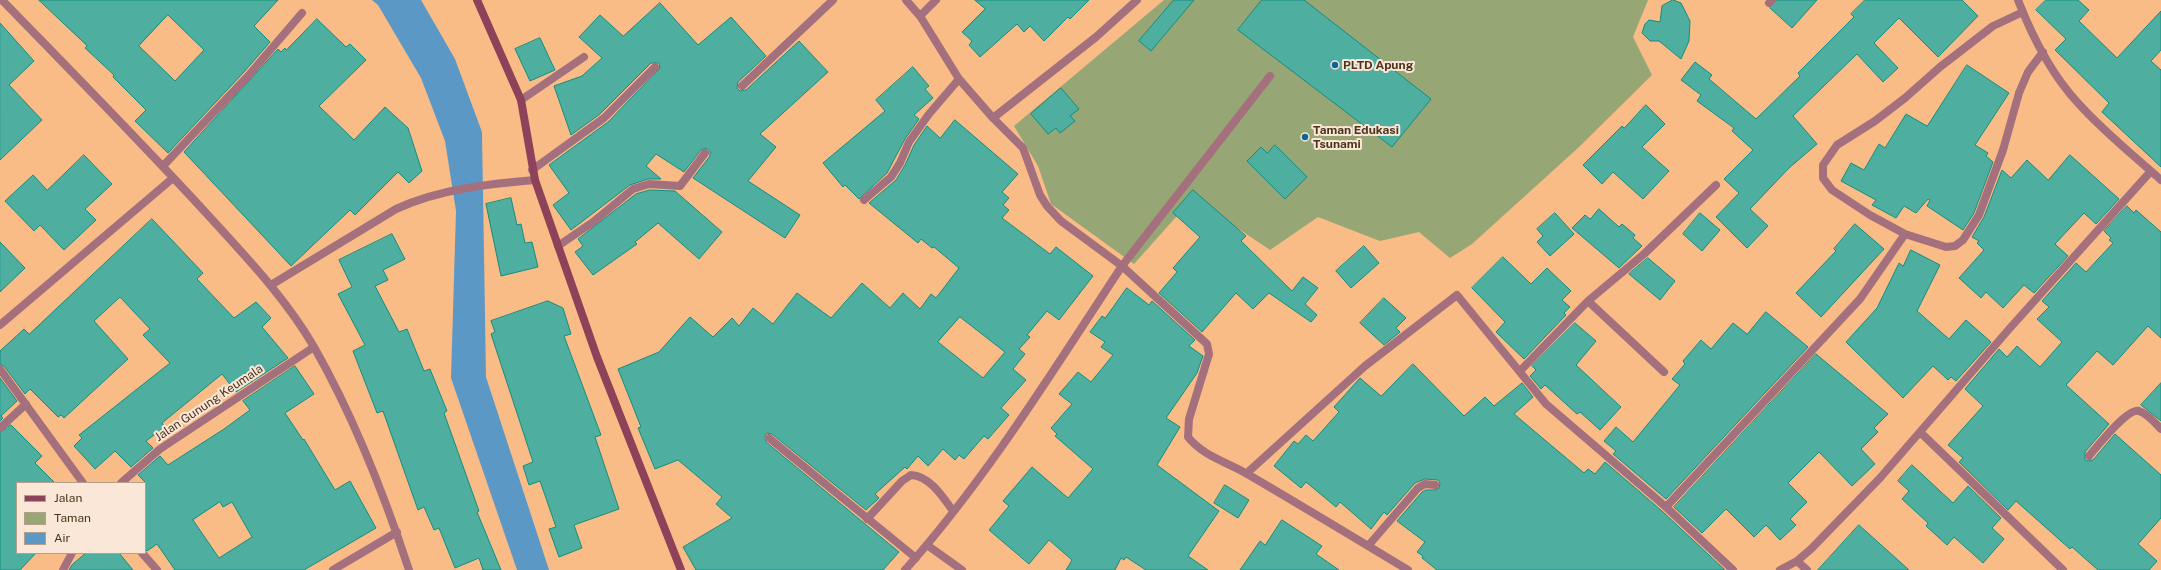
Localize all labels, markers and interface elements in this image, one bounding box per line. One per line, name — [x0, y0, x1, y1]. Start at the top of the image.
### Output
place label: PLTD Apung — [1343, 58, 1413, 72]
marker: PLTD Apung — [1330, 60, 1340, 70]
place label: Taman Edukasi Tsunami — [1313, 123, 1399, 151]
marker: Taman Edukasi Tsunami — [1300, 132, 1310, 142]
street label: Jalan Gunung Keumala — [152, 361, 266, 445]
legend — [16, 482, 146, 554]
text: Jalan — [54, 491, 82, 505]
text: Taman — [54, 511, 91, 525]
text: Air — [54, 531, 70, 545]

